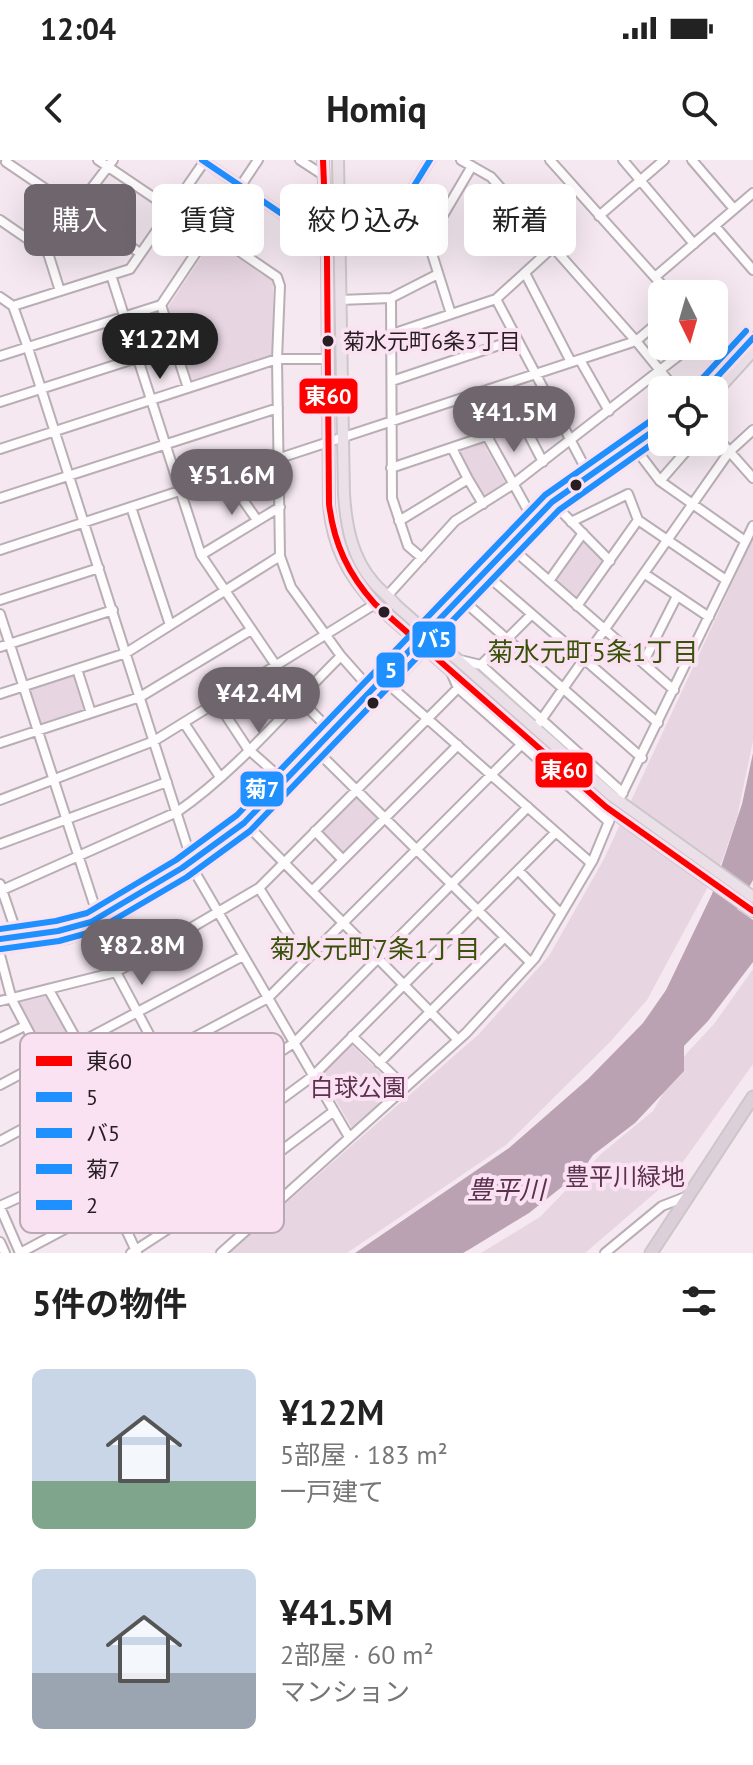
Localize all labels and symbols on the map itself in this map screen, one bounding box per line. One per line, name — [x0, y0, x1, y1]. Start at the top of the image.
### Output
north arrow — [648, 280, 728, 360]
pin: ¥122M — [104, 313, 216, 381]
place label: 菊水元町6条3丁目 — [343, 327, 521, 355]
marker: 菊水元町6条3丁目 — [320, 333, 336, 349]
line badge: 東60 — [298, 377, 359, 415]
text: 東60 — [305, 382, 351, 410]
pin: ¥41.5M — [449, 386, 579, 454]
pin: ¥51.6M — [167, 449, 297, 517]
unlabelled marker — [568, 477, 584, 493]
unlabelled marker — [376, 604, 392, 620]
line badge: バ5 — [411, 620, 457, 659]
text: バ5 — [417, 625, 451, 653]
district label: 菊水元町5条1丁目 — [488, 635, 698, 668]
line badge: 5 — [375, 651, 406, 689]
text: 5 — [385, 656, 397, 684]
pin: ¥42.4M — [194, 667, 324, 735]
unlabelled marker — [365, 695, 381, 711]
line badge: 東60 — [534, 751, 594, 789]
text: 東60 — [541, 756, 587, 784]
line badge: 菊7 — [239, 770, 285, 808]
text: 菊7 — [245, 775, 279, 803]
pin: ¥82.8M — [77, 919, 207, 987]
district label: 菊水元町7条1丁目 — [270, 932, 480, 965]
legend — [20, 1033, 284, 1233]
text: 東60 — [86, 1047, 132, 1075]
park label: 白球公園 — [310, 1072, 406, 1103]
text: 5 — [86, 1083, 98, 1111]
text: バ5 — [86, 1119, 120, 1147]
text: 菊7 — [86, 1155, 120, 1183]
park label: 豊平川緑地 — [565, 1161, 685, 1192]
water label: 豊平川 — [467, 1173, 548, 1206]
text: 2 — [86, 1191, 98, 1219]

